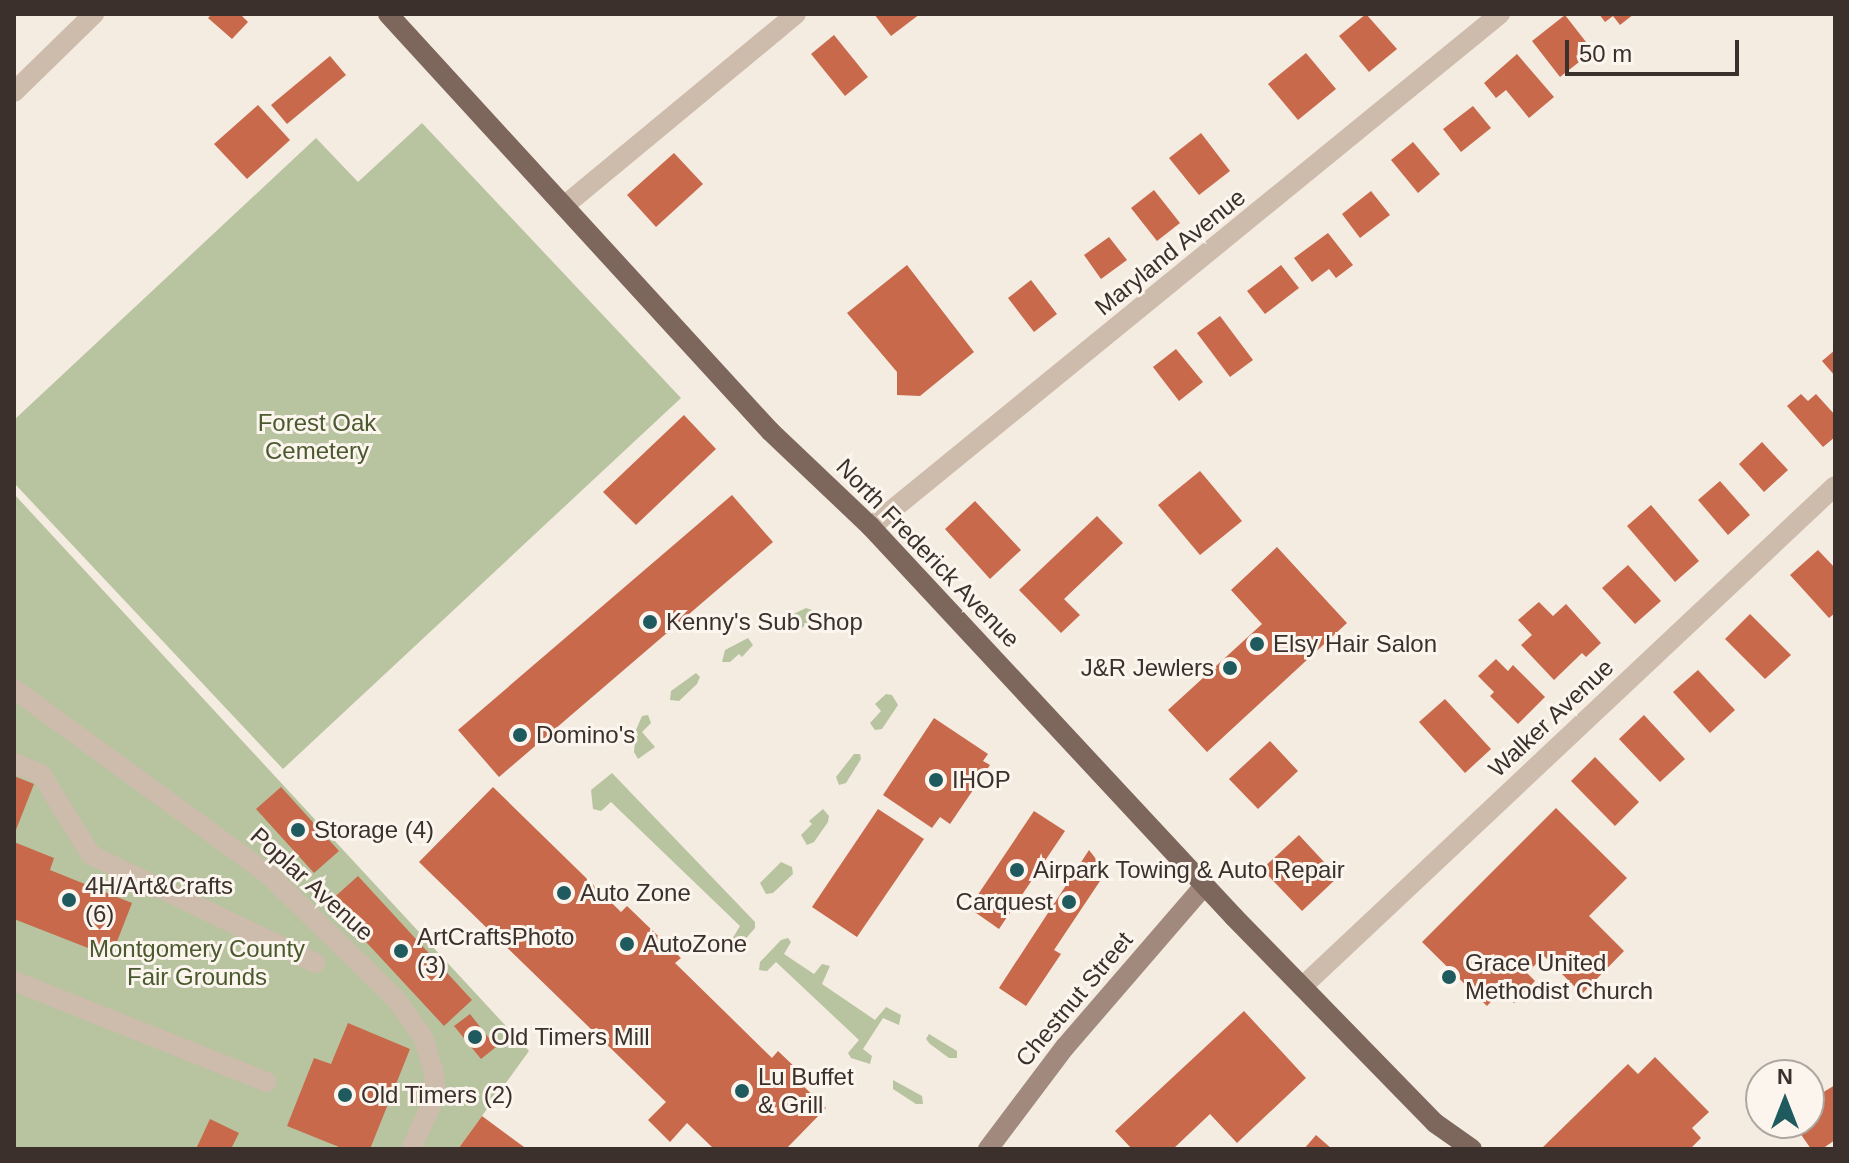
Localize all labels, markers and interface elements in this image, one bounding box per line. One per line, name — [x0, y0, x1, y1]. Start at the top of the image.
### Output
scale bar — [1569, 24, 1743, 74]
text: 50 m — [1579, 40, 1632, 67]
street label: Maryland Avenue — [1089, 182, 1251, 322]
park label: Forest Oak Cemetery — [258, 409, 376, 465]
street label: North Frederick Avenue — [830, 452, 1026, 654]
place label: Kenny's Sub Shop — [666, 608, 863, 636]
marker: Kenny's Sub Shop — [641, 613, 659, 631]
place label: Elsy Hair Salon — [1273, 630, 1437, 658]
marker: Elsy Hair Salon — [1248, 635, 1266, 653]
street label: Walker Avenue — [1482, 652, 1620, 784]
place label: J&R Jewlers — [1081, 654, 1214, 682]
marker: J&R Jewlers — [1221, 659, 1239, 677]
place label: Domino's — [536, 721, 635, 749]
marker: Domino's — [511, 726, 529, 744]
place label: IHOP — [952, 766, 1011, 794]
marker: IHOP — [927, 771, 945, 789]
place label: Storage (4) — [314, 816, 434, 844]
street label: Poplar Avenue — [244, 821, 380, 947]
marker: Storage (4) — [289, 821, 307, 839]
place label: Airpark Towing & Auto Repair — [1033, 856, 1346, 884]
marker: Airpark Towing & Auto Repair — [1008, 861, 1026, 879]
place label: 4H/Art&Crafts (6) — [85, 872, 233, 928]
place label: Auto Zone — [580, 879, 691, 907]
marker: Auto Zone — [555, 884, 573, 902]
place label: Carquest — [956, 888, 1053, 916]
marker: 4H/Art&Crafts (6) — [60, 891, 78, 909]
marker: Carquest — [1060, 893, 1078, 911]
place label: ArtCraftsPhoto (3) — [417, 923, 574, 979]
street label: Chestnut Street — [1009, 926, 1139, 1072]
place label: AutoZone — [643, 930, 747, 958]
park label: Montgomery County Fair Grounds — [89, 935, 305, 991]
marker: AutoZone — [618, 935, 636, 953]
marker: ArtCraftsPhoto (3) — [392, 942, 410, 960]
place label: Grace United Methodist Church — [1465, 949, 1653, 1005]
marker: Grace United Methodist Church — [1440, 968, 1458, 986]
place label: Old Timers Mill — [491, 1023, 650, 1051]
marker: Old Timers Mill — [466, 1028, 484, 1046]
north arrow — [1745, 1059, 1825, 1139]
place label: Lu Buffet & Grill — [758, 1063, 854, 1119]
text: N — [1777, 1064, 1793, 1089]
place label: Old Timers (2) — [361, 1081, 513, 1109]
marker: Lu Buffet & Grill — [733, 1082, 751, 1100]
marker: Old Timers (2) — [336, 1086, 354, 1104]

